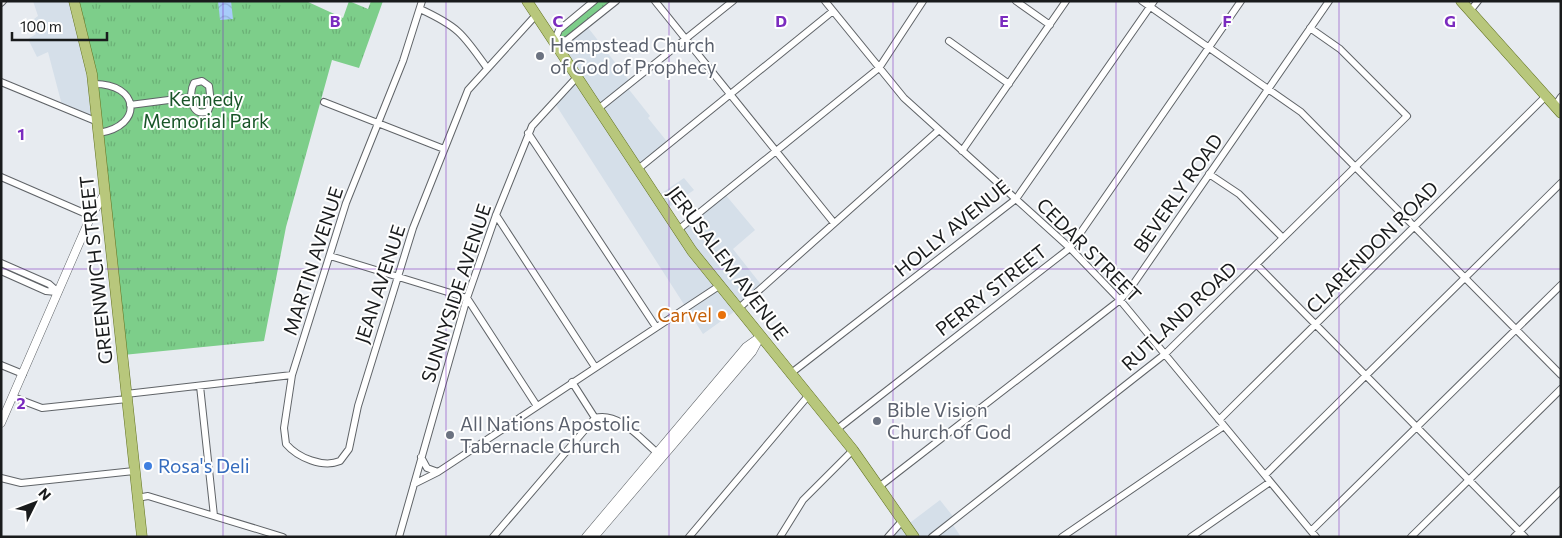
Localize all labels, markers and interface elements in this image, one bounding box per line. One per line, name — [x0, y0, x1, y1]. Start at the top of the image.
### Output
scale bar — [12, 10, 108, 42]
text: B — [330, 11, 341, 30]
text: C — [553, 11, 564, 30]
text: D — [775, 11, 787, 30]
text: E — [999, 11, 1009, 30]
text: F — [1222, 11, 1232, 30]
text: G — [1444, 11, 1456, 30]
text: 100 m — [20, 17, 62, 35]
place label: Hempstead Church of God of Prophecy — [550, 33, 717, 78]
marker: Hempstead Church of God of Prophecy — [534, 50, 546, 62]
park label: Kennedy Memorial Park — [143, 87, 269, 132]
text: 1 — [17, 124, 25, 143]
street label: BEVERLY ROAD — [1128, 129, 1227, 257]
street label: HOLLY AVENUE — [890, 174, 1014, 281]
street label: GREENWICH STREET — [74, 175, 117, 366]
street label: CLARENDON ROAD — [1301, 176, 1442, 317]
street label: JERUSALEM AVENUE — [663, 181, 794, 344]
street label: MARTIN AVENUE — [278, 184, 347, 338]
street label: CEDAR STREET — [1033, 193, 1146, 306]
street label: SUNNYSIDE AVENUE — [416, 201, 495, 385]
street label: JEAN AVENUE — [350, 222, 410, 346]
street label: PERRY STREET — [931, 239, 1051, 340]
street label: RUTLAND ROAD — [1116, 256, 1241, 375]
place label: Carvel — [657, 303, 712, 326]
marker: Carvel — [716, 309, 728, 321]
text: 2 — [16, 393, 26, 412]
place label: Bible Vision Church of God — [887, 398, 1011, 443]
place label: All Nations Apostolic Tabernacle Church — [460, 412, 640, 457]
marker: Bible Vision Church of God — [871, 415, 883, 427]
marker: All Nations Apostolic Tabernacle Church — [444, 429, 456, 441]
place label: Rosa's Deli — [158, 454, 250, 477]
marker: Rosa's Deli — [142, 460, 154, 472]
north arrow — [10, 478, 60, 528]
text: N — [35, 484, 55, 504]

